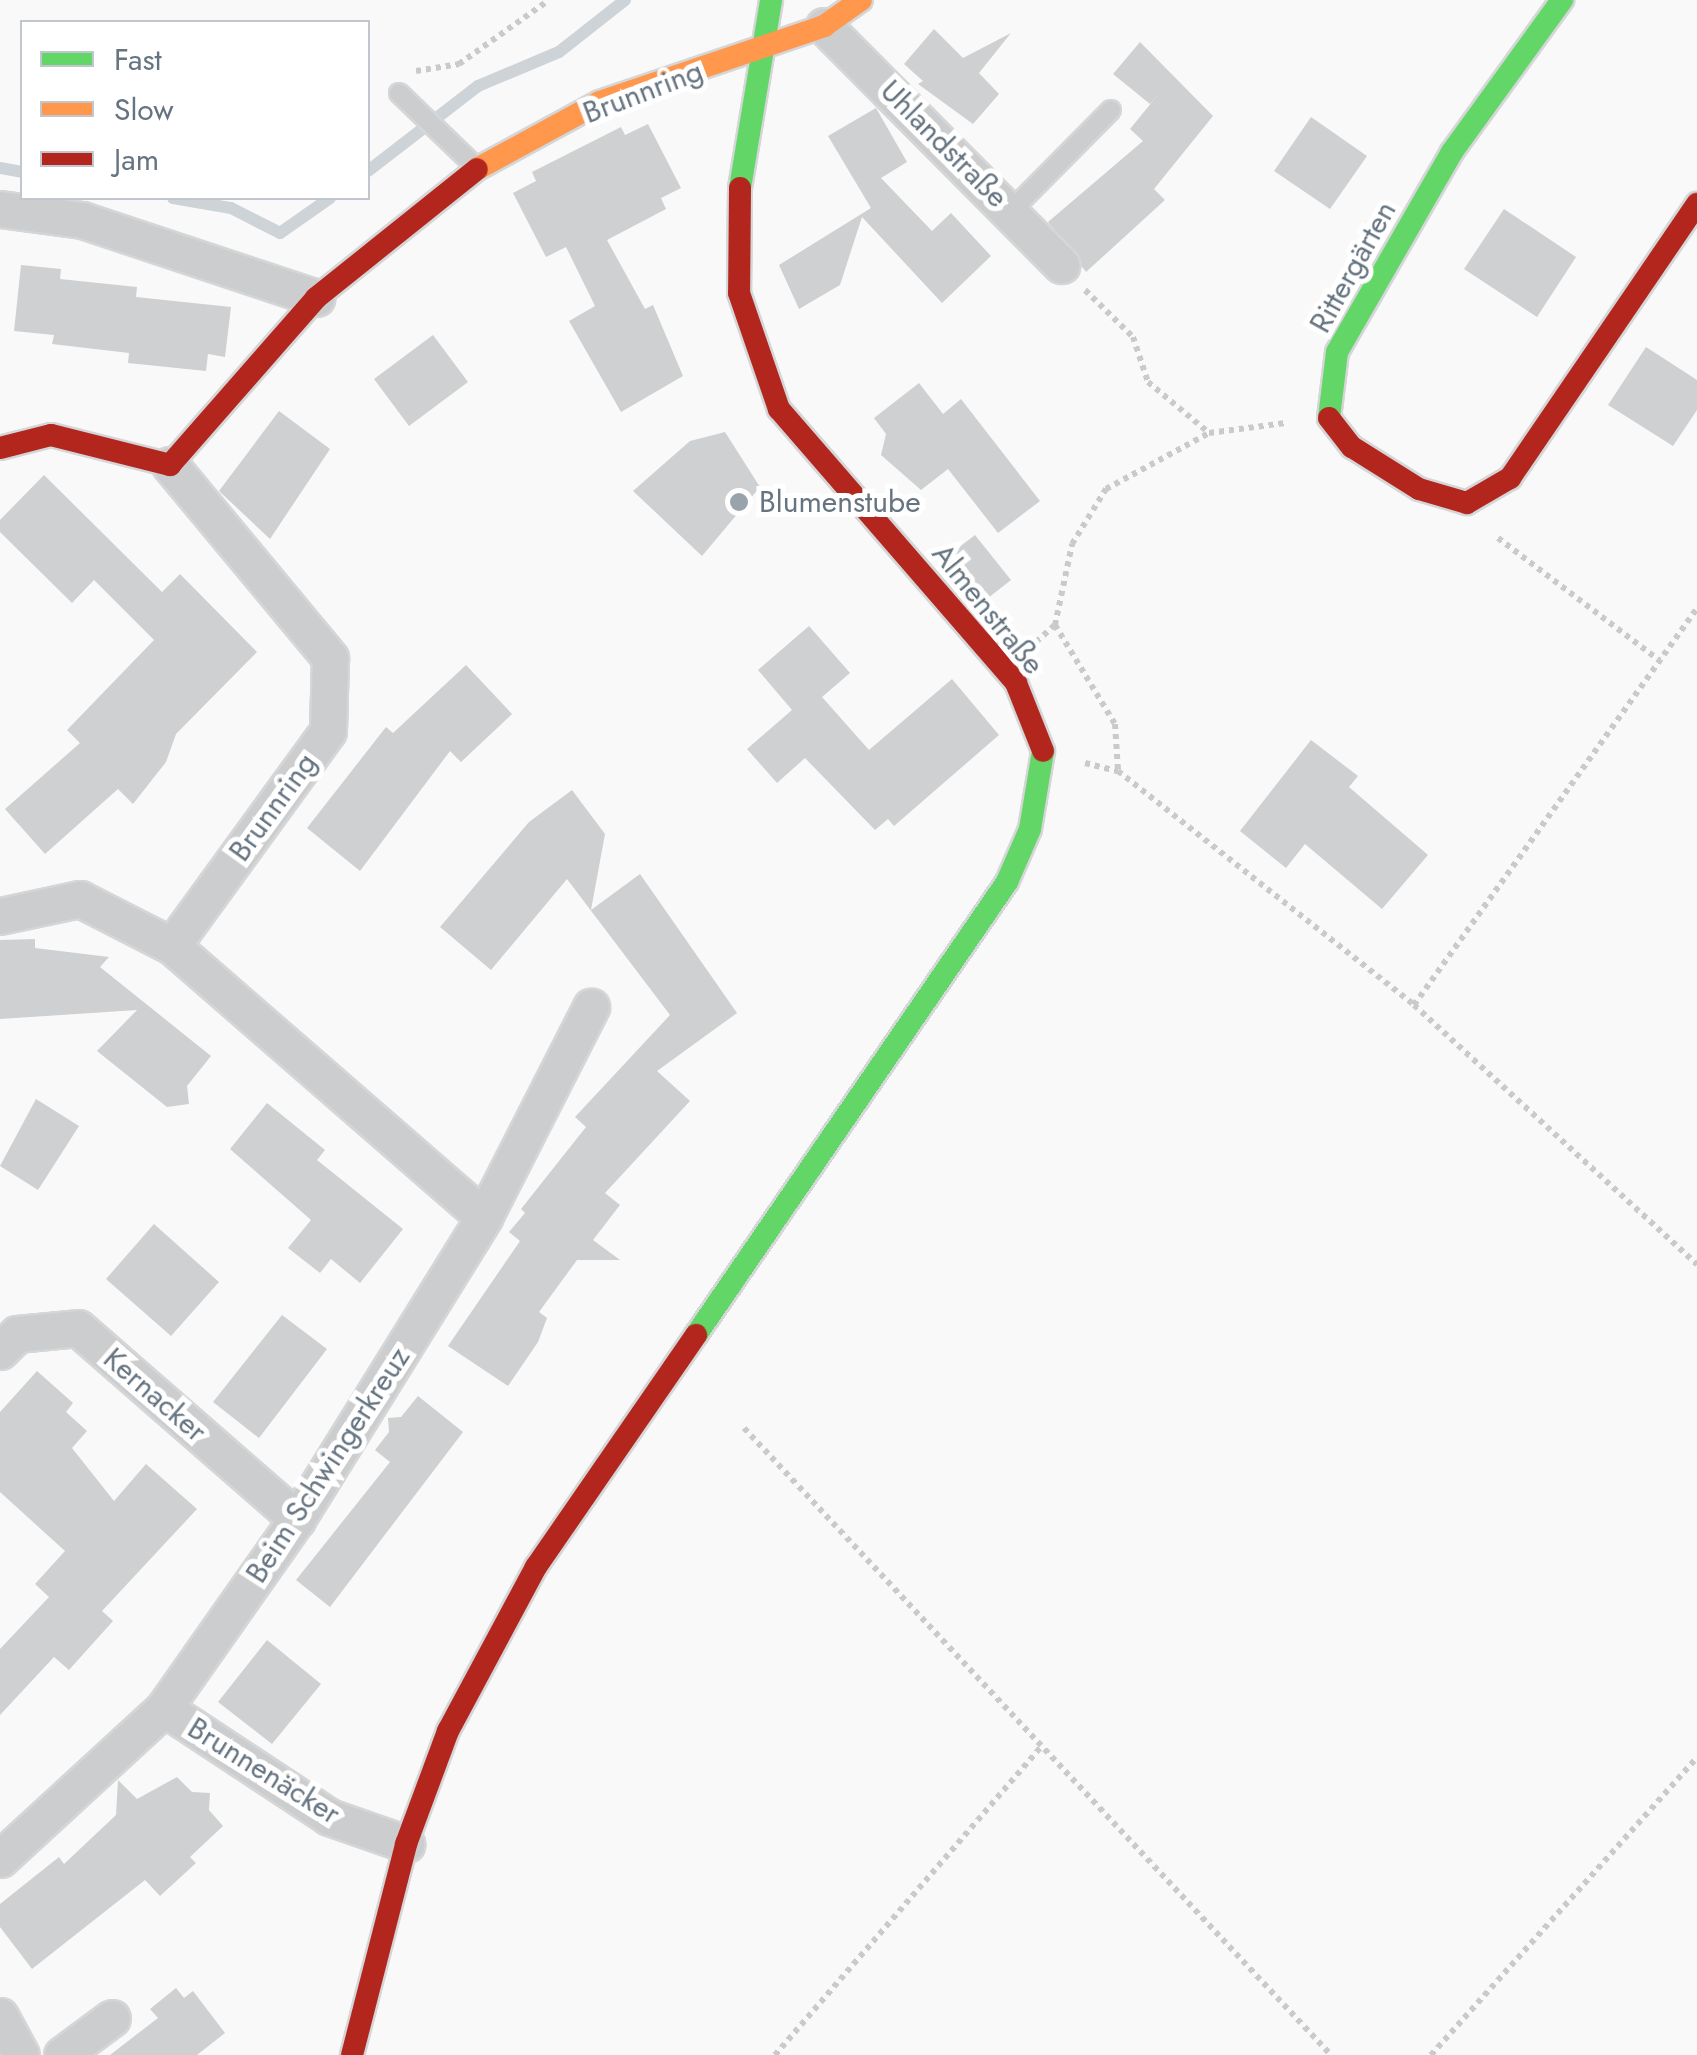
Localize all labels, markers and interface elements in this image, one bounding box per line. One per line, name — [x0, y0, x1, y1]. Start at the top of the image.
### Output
legend — [20, 20, 370, 200]
text: Fast — [114, 38, 162, 81]
street label: Brunnring — [578, 53, 708, 131]
street label: Uhlandstraße — [873, 73, 1015, 215]
text: Slow — [114, 88, 174, 131]
text: Jam — [114, 138, 159, 181]
street label: Rittergärten — [1302, 195, 1404, 339]
place label: Blumenstube — [759, 484, 921, 520]
marker: Blumenstube — [728, 491, 750, 513]
street label: Almenstraße — [924, 536, 1052, 682]
street label: Brunnring — [222, 746, 324, 868]
street label: Kernacker — [96, 1340, 214, 1450]
street label: Beim Schwingerkreuz — [238, 1340, 418, 1590]
street label: Brunnenäcker — [181, 1710, 347, 1832]

